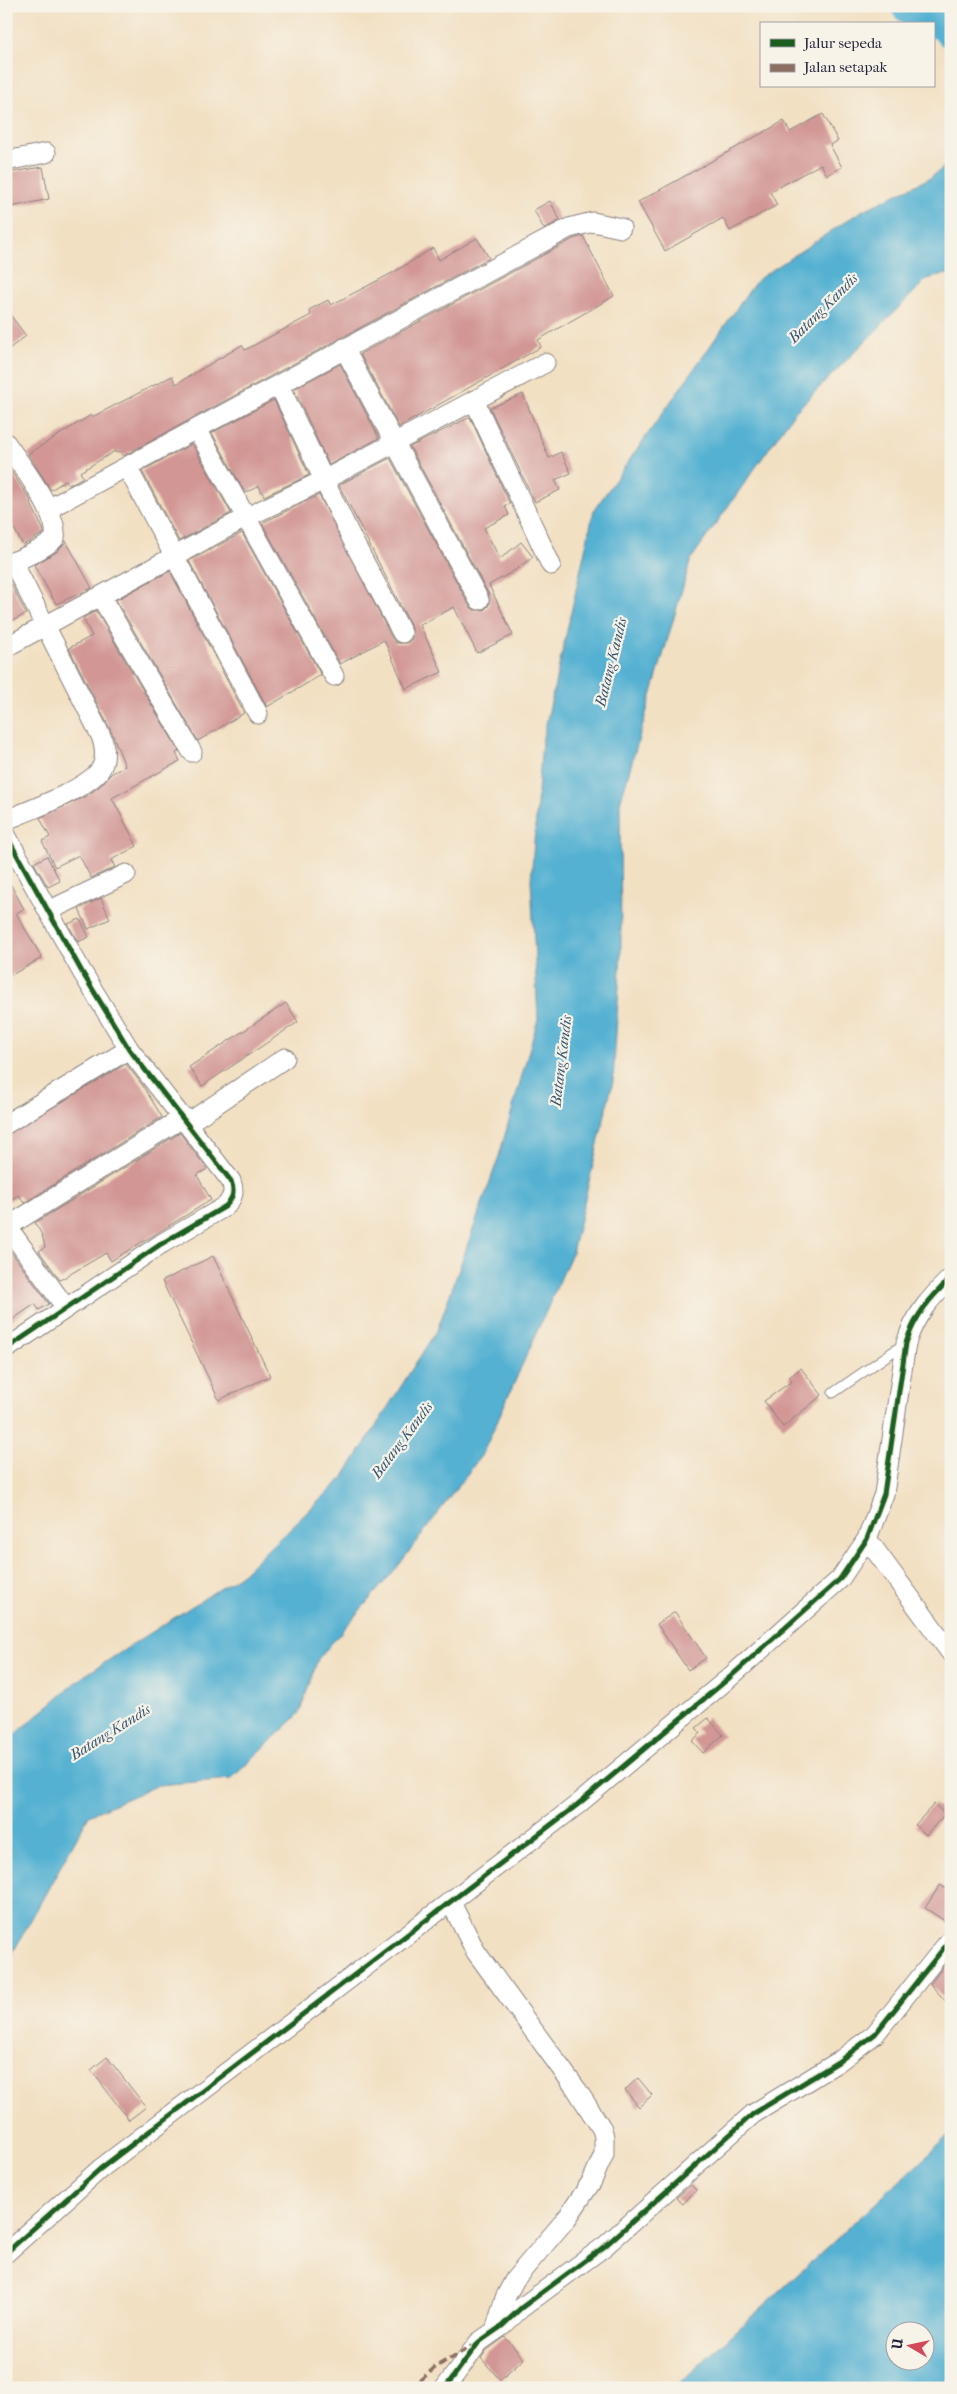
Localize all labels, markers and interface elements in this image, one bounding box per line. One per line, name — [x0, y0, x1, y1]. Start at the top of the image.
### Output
legend — [760, 22, 934, 88]
text: Jalur sepeda — [803, 34, 883, 52]
text: Jalan setapak — [803, 58, 888, 76]
water label: Batang Kandis — [784, 269, 862, 347]
water label: Batang Kandis — [591, 615, 631, 709]
water label: Batang Kandis — [546, 1014, 576, 1108]
water label: Batang Kandis — [367, 1398, 437, 1483]
water label: Batang Kandis — [66, 1700, 154, 1764]
north arrow — [884, 2322, 934, 2372]
text: U — [888, 2337, 907, 2352]

